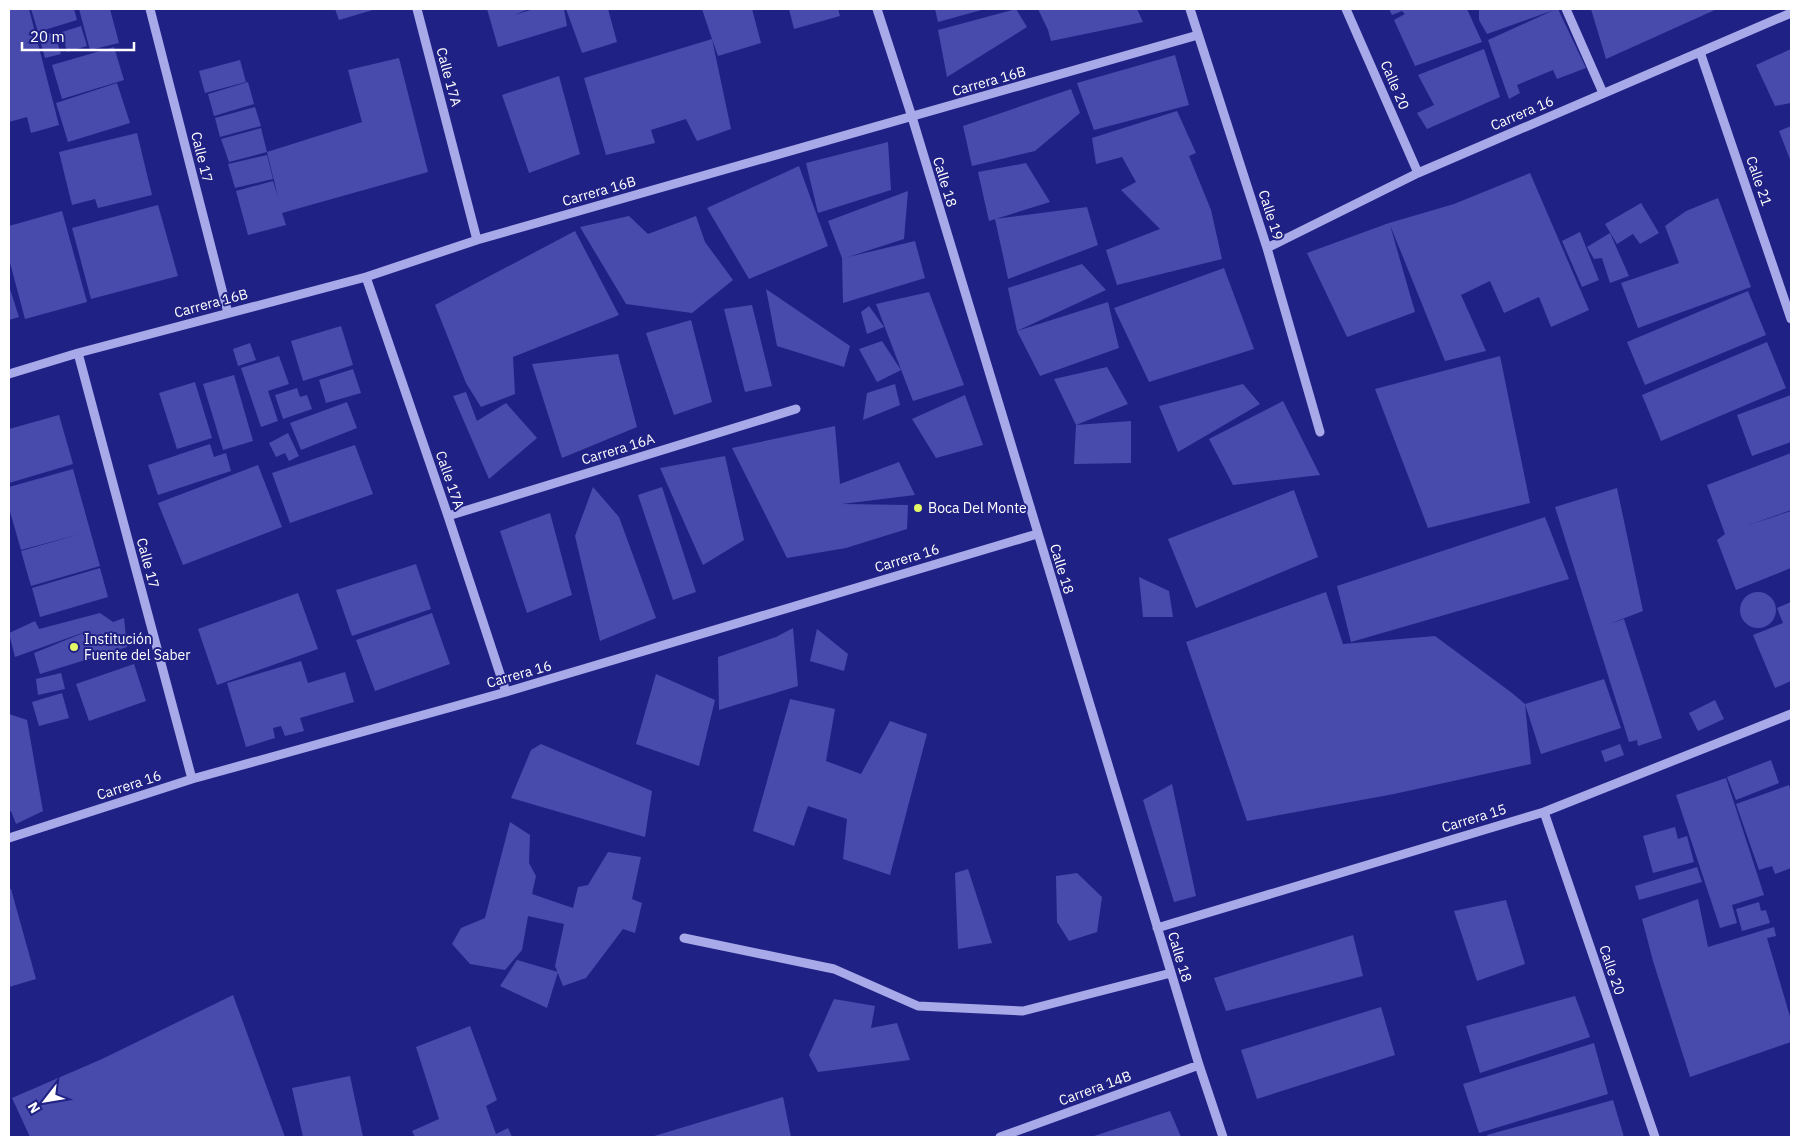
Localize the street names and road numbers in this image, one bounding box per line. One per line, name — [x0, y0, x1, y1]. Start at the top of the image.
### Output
street label: Calle 17A — [432, 45, 466, 109]
street label: Calle 20 — [1377, 58, 1413, 112]
street label: Carrera 16B — [950, 62, 1028, 100]
street label: Carrera 16 — [1488, 92, 1556, 134]
street label: Calle 17 — [187, 130, 217, 184]
street label: Calle 21 — [1742, 154, 1776, 208]
street label: Calle 18 — [929, 155, 961, 209]
street label: Carrera 16B — [560, 172, 638, 210]
street label: Calle 19 — [1254, 188, 1288, 242]
street label: Carrera 16B — [172, 284, 250, 322]
street label: Carrera 16A — [579, 429, 657, 469]
street label: Calle 17A — [432, 448, 468, 512]
street label: Calle 17 — [133, 536, 163, 590]
street label: Carrera 16 — [872, 540, 942, 576]
street label: Calle 18 — [1046, 542, 1078, 596]
street label: Carrera 16 — [484, 656, 554, 692]
street label: Carrera 16 — [94, 766, 164, 804]
street label: Carrera 15 — [1439, 800, 1509, 836]
street label: Calle 18 — [1164, 930, 1196, 984]
street label: Calle 20 — [1595, 943, 1629, 997]
street label: Carrera 14B — [1056, 1067, 1134, 1109]

